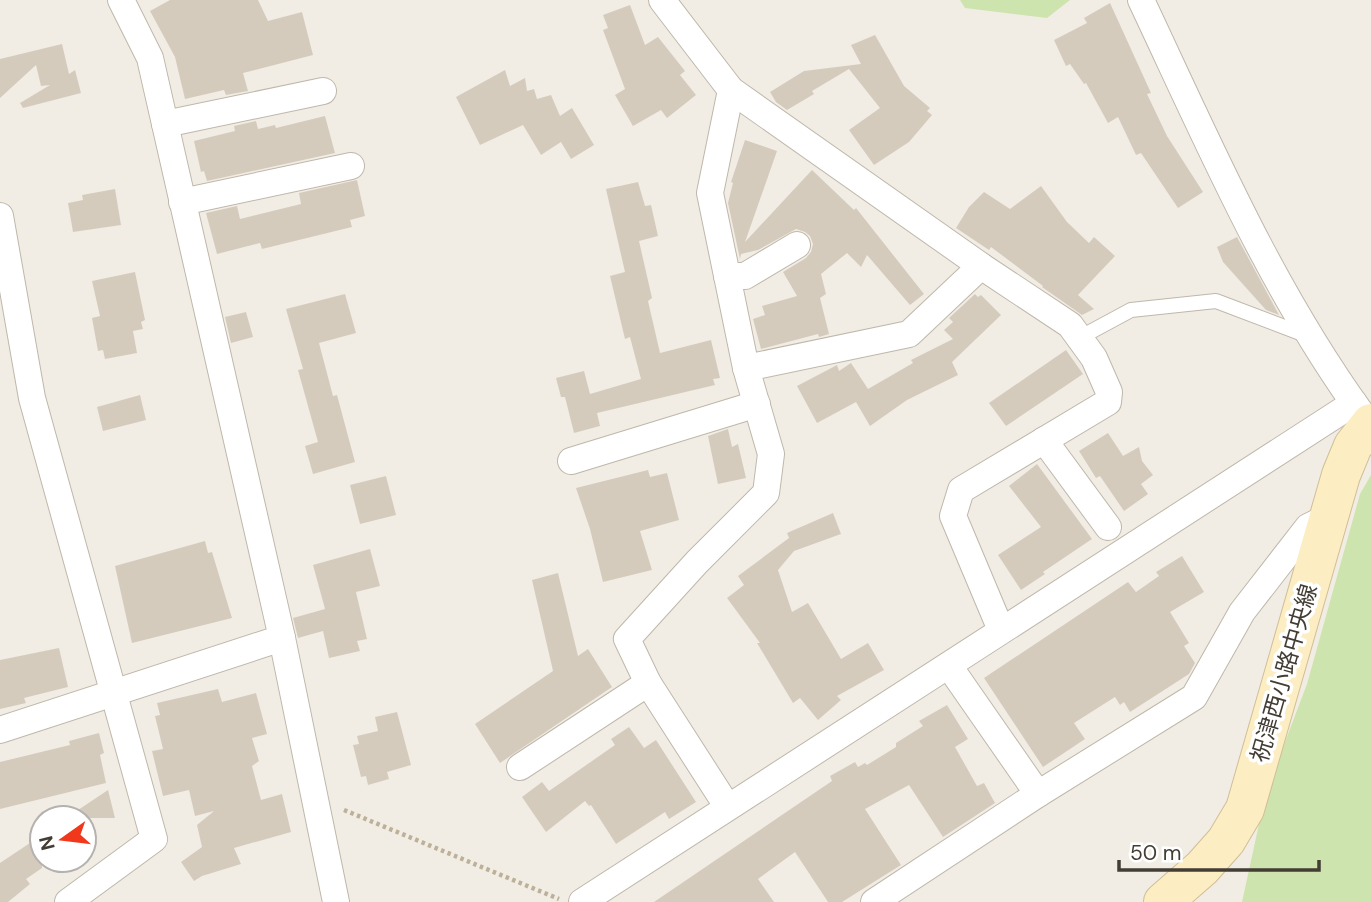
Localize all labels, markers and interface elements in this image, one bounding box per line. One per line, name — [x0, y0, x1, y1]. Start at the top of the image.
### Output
street label: 祝津西小路中央線 — [1244, 580, 1324, 766]
north arrow — [28, 804, 98, 874]
scale bar — [1119, 828, 1318, 872]
text: N — [33, 833, 61, 853]
text: 50 m — [1130, 839, 1181, 867]

